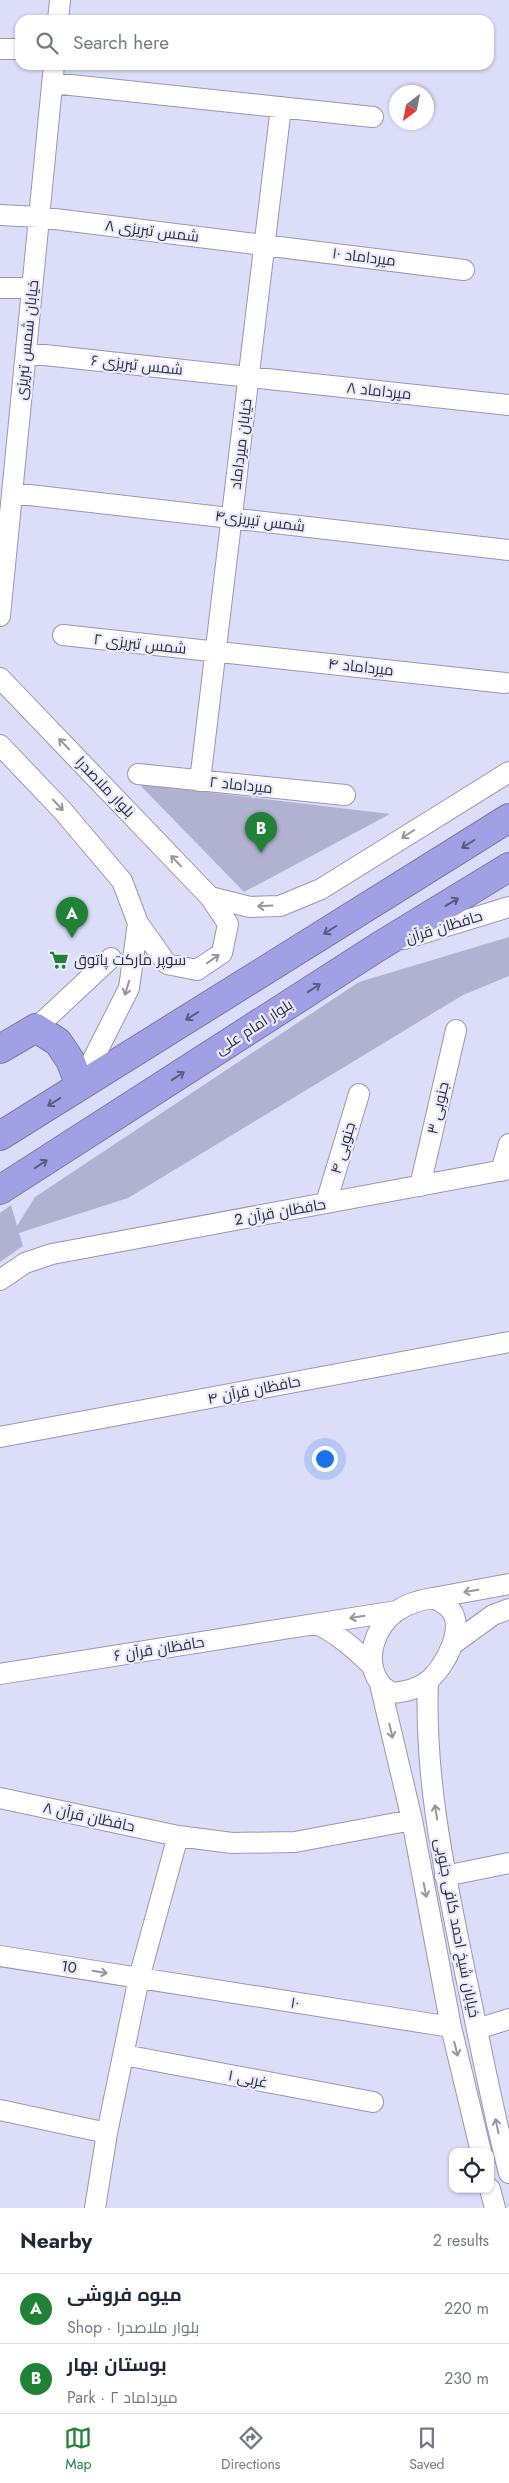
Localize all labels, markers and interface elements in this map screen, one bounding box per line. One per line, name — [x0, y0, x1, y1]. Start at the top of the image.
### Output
search box — [15, 15, 494, 70]
icon: search — [33, 29, 61, 57]
text: Search here — [73, 29, 169, 56]
north arrow — [389, 85, 434, 130]
street label: شمس تبریزی ۸ — [104, 214, 200, 248]
street label: میرداماد ۱۰ — [331, 242, 397, 272]
street label: خیابان شمس تبریزی — [10, 279, 44, 401]
street label: شمس تبریزی ۶ — [90, 349, 184, 381]
street label: میرداماد ۸ — [346, 377, 412, 405]
street label: خیابان میرداماد — [225, 397, 257, 491]
street label: شمس تیریزی۴ — [214, 505, 306, 537]
street label: شمس تبریزی ۲ — [93, 628, 187, 660]
street label: میرداماد ۴ — [327, 653, 395, 681]
one-way arrow — [58, 738, 70, 750]
street label: بلوار ملاصدرا — [70, 751, 140, 823]
street label: میرداماد ۲ — [208, 771, 274, 799]
one-way arrow — [52, 799, 64, 812]
pin: B — [245, 812, 277, 853]
one-way arrow — [402, 830, 416, 840]
one-way arrow — [461, 839, 475, 849]
one-way arrow — [170, 855, 182, 868]
one-way arrow — [444, 896, 458, 906]
pin: A — [56, 897, 88, 938]
one-way arrow — [257, 902, 273, 911]
street label: حافظان قرآن — [403, 905, 485, 949]
one-way arrow — [323, 925, 337, 935]
supermarket icon: سوپر مارکت پاتوق — [48, 949, 70, 971]
place label: سوپر مارکت پاتوق — [74, 949, 186, 971]
one-way arrow — [206, 954, 220, 964]
one-way arrow — [122, 980, 132, 996]
one-way arrow — [307, 983, 321, 993]
street label: بلوار امام علی — [211, 994, 297, 1060]
one-way arrow — [185, 1011, 199, 1021]
one-way arrow — [170, 1071, 184, 1081]
street label: جنوبی ۳ — [421, 1080, 455, 1136]
one-way arrow — [48, 1097, 62, 1107]
street label: جنوبی ۴ — [325, 1119, 361, 1177]
one-way arrow — [34, 1159, 48, 1169]
street label: حافظان قرآن 2 — [232, 1193, 328, 1231]
street label: حافظان قرآن ۴ — [206, 1370, 302, 1410]
your location — [312, 1446, 338, 1472]
one-way arrow — [464, 1587, 480, 1597]
one-way arrow — [349, 1613, 365, 1623]
street label: حافظان قرآن ۶ — [112, 1631, 206, 1667]
one-way arrow — [387, 1723, 396, 1739]
street label: حافظان قرآن ۸ — [41, 1797, 137, 1837]
one-way arrow — [430, 1804, 440, 1820]
street label: خیابان شیخ احمد کافی جنوبی — [429, 1836, 485, 2020]
one-way arrow — [420, 1882, 430, 1898]
street label: 10 — [59, 1955, 79, 1979]
one-way arrow — [92, 1967, 108, 1977]
street label: ۱۰ — [289, 1991, 301, 2015]
one-way arrow — [452, 2041, 461, 2057]
street label: ۱ غربی — [226, 2064, 270, 2094]
one-way arrow — [492, 2118, 502, 2134]
map controls — [449, 2148, 494, 2193]
button: locate — [449, 2148, 494, 2193]
text: Nearby — [20, 2226, 92, 2256]
text: 2 results — [433, 2229, 489, 2252]
text: میوه فروشی — [67, 2281, 182, 2308]
text: A — [30, 2297, 42, 2320]
text: 220 m — [444, 2297, 489, 2320]
text: Shop · بلوار ملاصدرا — [67, 2316, 199, 2339]
text: بوستان بهار — [67, 2351, 167, 2378]
text: B — [31, 2367, 41, 2390]
text: 230 m — [444, 2367, 489, 2390]
text: Park · میرداماد ۲ — [67, 2386, 178, 2409]
tab: Map — [64, 2424, 92, 2474]
tab: Directions — [221, 2424, 280, 2474]
tab: Saved — [409, 2424, 445, 2474]

